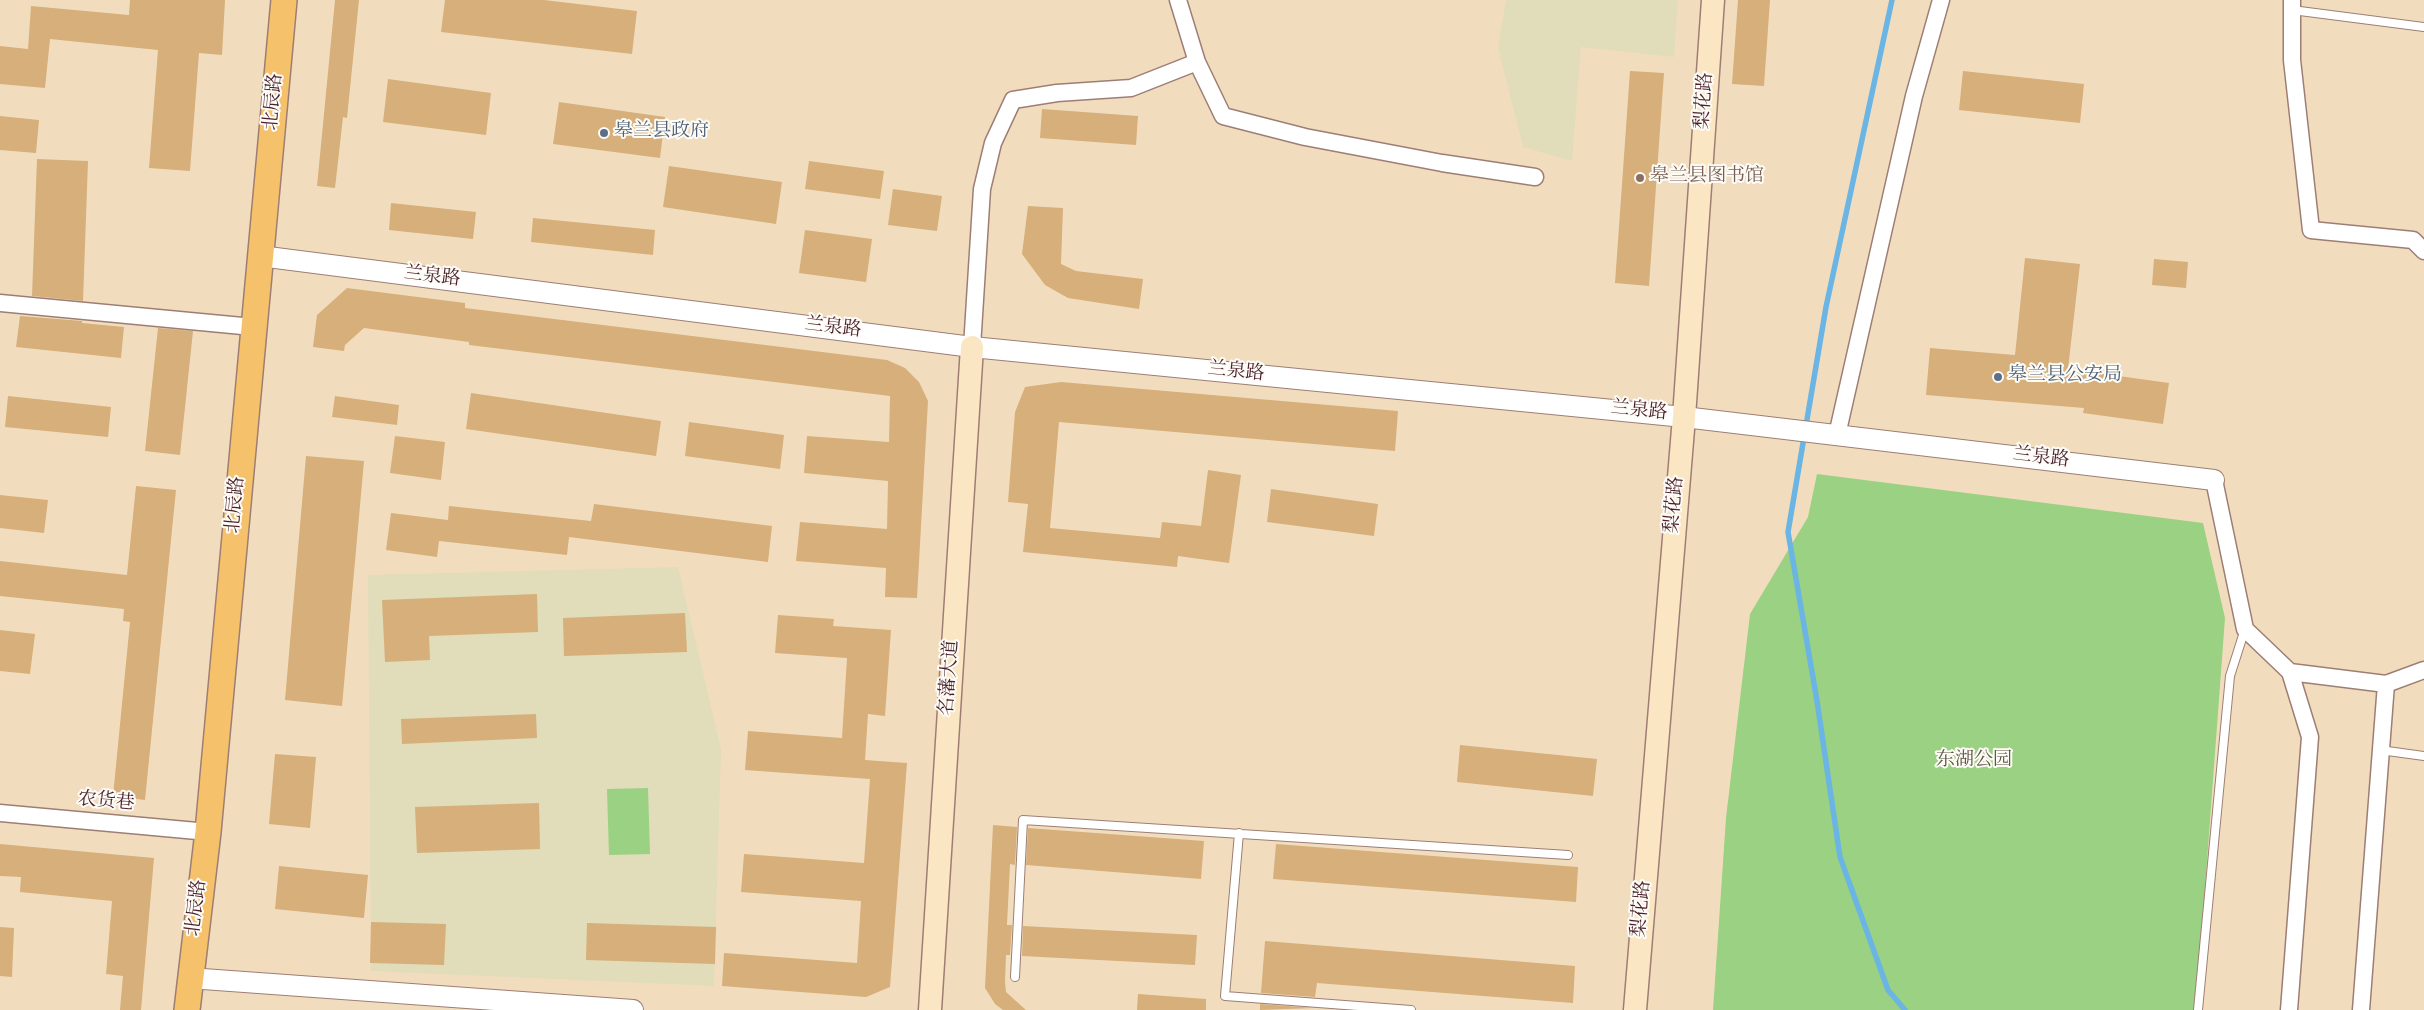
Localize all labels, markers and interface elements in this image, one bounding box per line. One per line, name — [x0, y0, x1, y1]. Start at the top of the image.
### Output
street label: 梨花路 — [1693, 72, 1719, 130]
street label: 北辰路 — [261, 73, 289, 131]
place label: 皋兰县政府 — [614, 122, 709, 144]
marker: 皋兰县政府 — [598, 127, 610, 139]
place label: 皋兰县图书馆 — [1650, 167, 1764, 189]
marker: 皋兰县图书馆 — [1634, 172, 1646, 184]
street label: 兰泉路 — [402, 263, 462, 293]
street label: 兰泉路 — [803, 314, 863, 344]
street label: 兰泉路 — [1206, 359, 1266, 387]
place label: 皋兰县公安局 — [2008, 366, 2122, 388]
marker: 皋兰县公安局 — [1992, 371, 2004, 383]
street label: 兰泉路 — [1609, 398, 1669, 426]
street label: 兰泉路 — [2011, 444, 2071, 474]
street label: 北辰路 — [223, 476, 251, 534]
street label: 梨花路 — [1662, 476, 1690, 534]
street label: 名藩大道 — [937, 639, 965, 717]
park label: 东湖公园 — [1936, 751, 2012, 773]
street label: 农货巷 — [77, 789, 135, 817]
street label: 北辰路 — [183, 878, 213, 938]
street label: 梨花路 — [1629, 880, 1657, 938]

